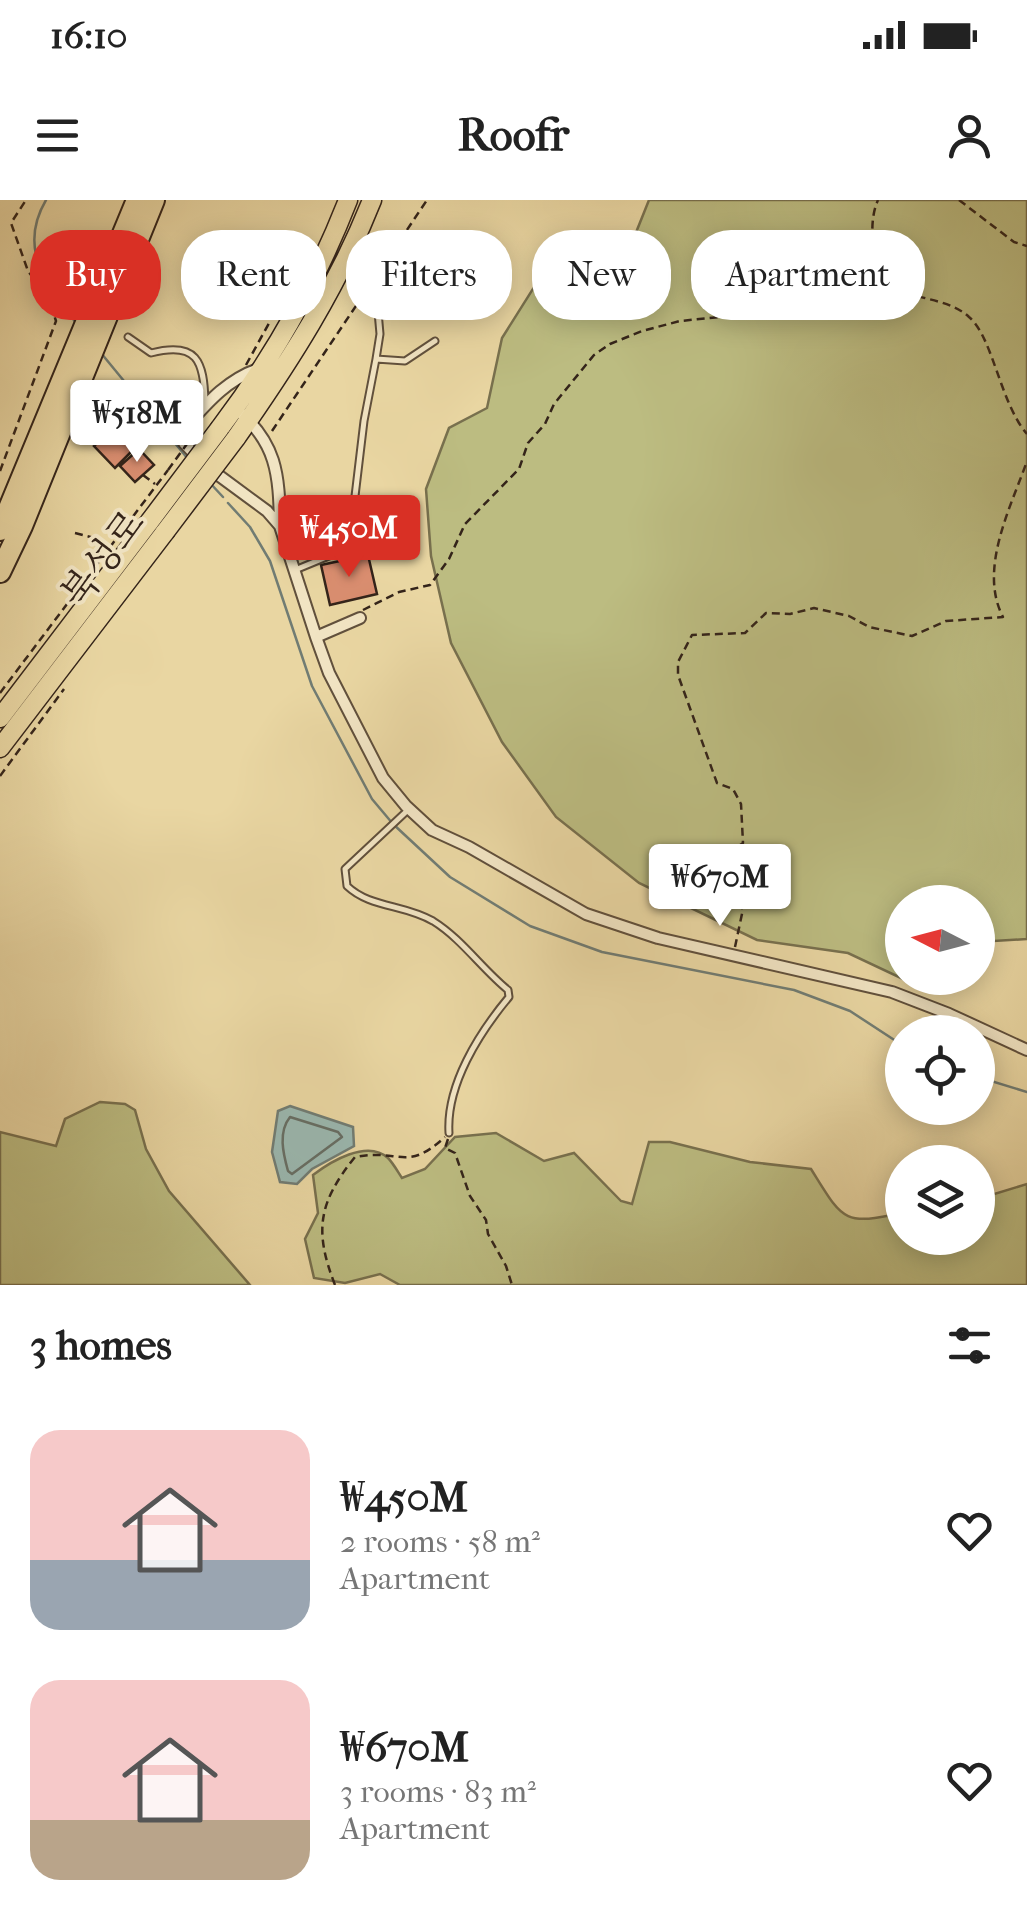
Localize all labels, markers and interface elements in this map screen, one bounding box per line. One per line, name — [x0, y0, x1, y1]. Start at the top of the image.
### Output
text: 16:10 — [50, 13, 127, 58]
icon: menu — [30, 108, 85, 163]
icon: person — [942, 108, 997, 163]
text: Roofr — [458, 109, 569, 162]
chip: Buy — [30, 230, 161, 320]
chip: Rent — [181, 230, 326, 320]
chip: Filters — [346, 230, 512, 320]
chip: New — [532, 230, 671, 320]
chip: Apartment — [691, 230, 925, 320]
pin: ₩518M — [67, 380, 207, 465]
text: ₩518M — [92, 394, 182, 431]
pin: ₩450M — [279, 495, 419, 580]
street label: 북성로 — [52, 501, 154, 617]
text: ₩450M — [300, 509, 398, 546]
pin: ₩670M — [650, 844, 790, 929]
text: ₩670M — [671, 858, 769, 895]
north arrow — [885, 885, 995, 995]
map controls — [885, 885, 995, 1255]
button: locate — [885, 1015, 995, 1125]
button: layers — [885, 1145, 995, 1255]
icon: filters — [942, 1318, 997, 1373]
text: 3 homes — [30, 1321, 172, 1370]
icon: home — [110, 1470, 230, 1590]
text: ₩450M — [340, 1473, 468, 1522]
icon: heart — [942, 1503, 997, 1558]
text: 2 rooms · 58 m² — [340, 1523, 540, 1560]
text: Apartment — [340, 1560, 490, 1597]
icon: home — [110, 1720, 230, 1840]
text: ₩670M — [340, 1723, 469, 1772]
icon: heart — [942, 1753, 997, 1808]
text: 3 rooms · 83 m² — [340, 1773, 536, 1810]
text: Apartment — [340, 1810, 490, 1847]

